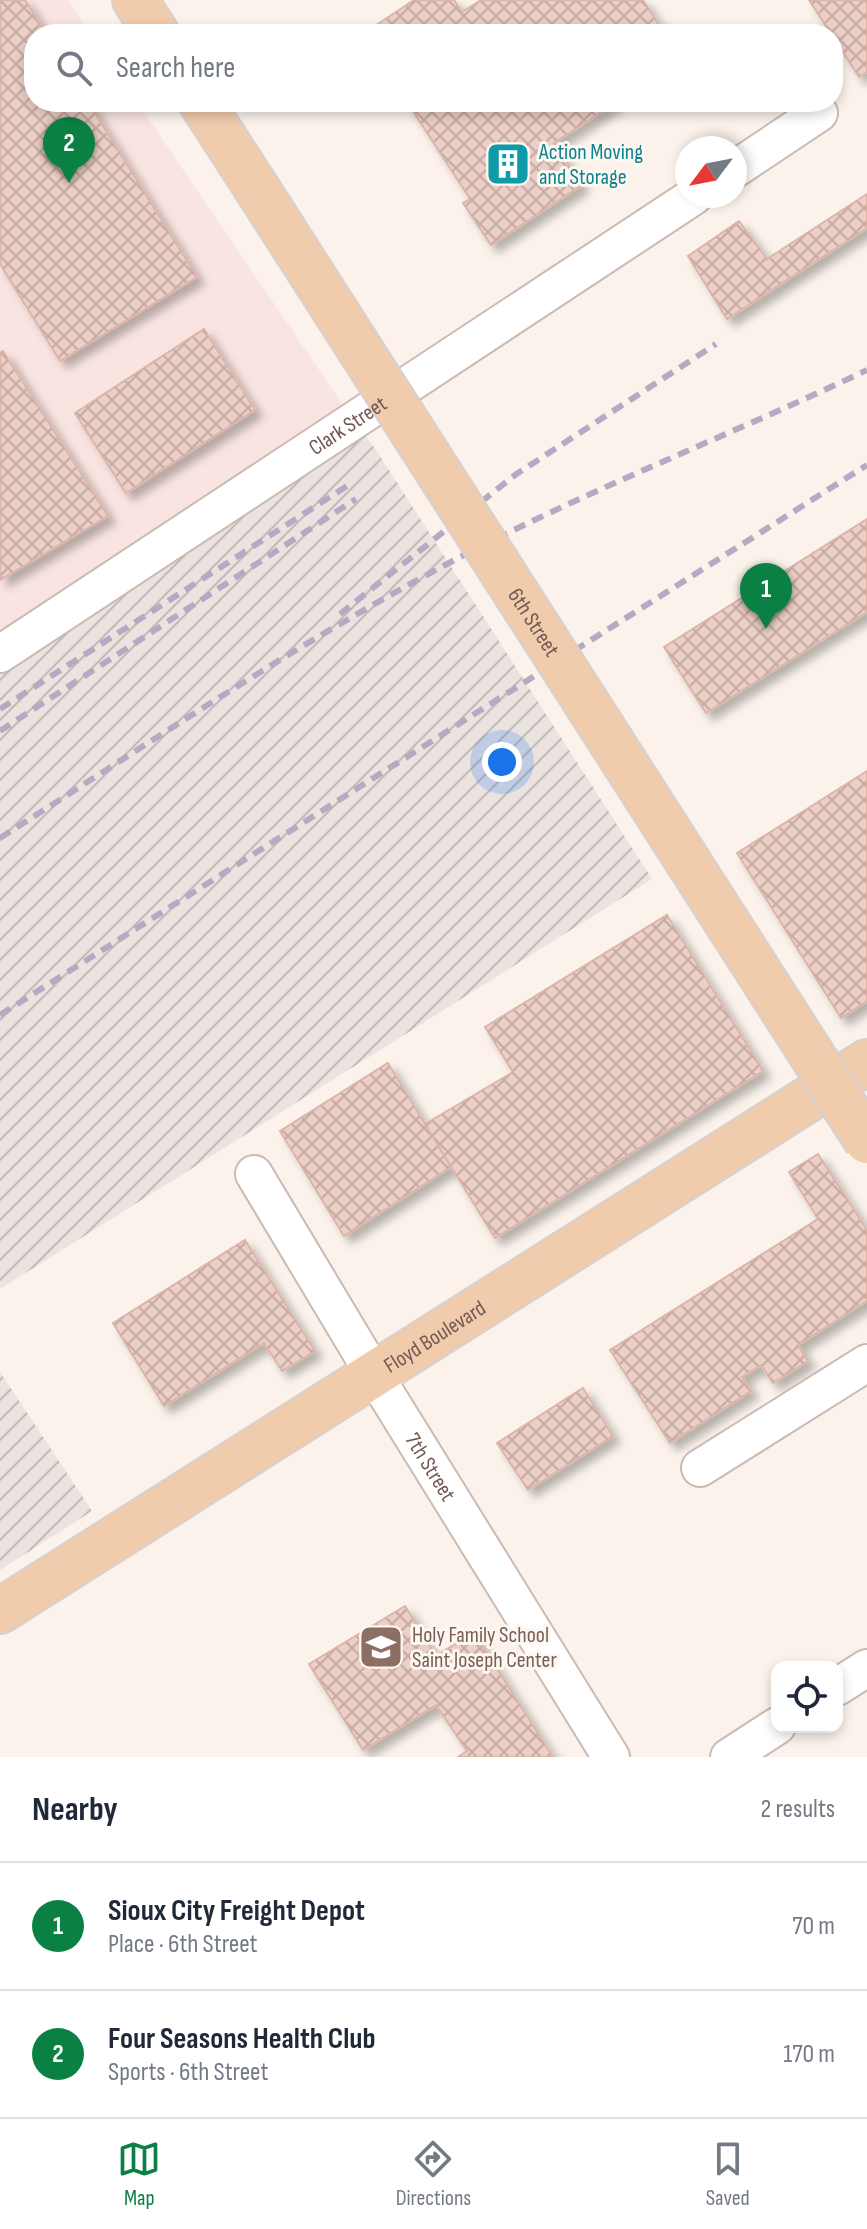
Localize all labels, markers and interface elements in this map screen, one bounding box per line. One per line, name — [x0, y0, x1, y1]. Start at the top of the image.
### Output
search box — [24, 24, 843, 112]
icon: search — [52, 46, 96, 90]
text: Search here — [116, 50, 235, 86]
pin: 2 — [43, 117, 95, 183]
north arrow — [675, 136, 747, 208]
place label: Action Moving and Storage — [538, 139, 643, 191]
building icon: Action Moving and Storage — [484, 140, 532, 188]
street label: Clark Street — [304, 390, 392, 462]
pin: 1 — [740, 563, 792, 629]
street label: 6th Street — [501, 584, 565, 662]
your location — [482, 742, 522, 782]
street label: Floyd Boulevard — [379, 1295, 491, 1380]
street label: 7th Street — [399, 1428, 461, 1507]
place label: Holy Family School Saint Joseph Center — [412, 1622, 557, 1674]
school or university icon: Holy Family School Saint Joseph Center — [357, 1623, 405, 1671]
map controls — [771, 1661, 843, 1733]
button: locate — [771, 1661, 843, 1733]
text: Nearby — [32, 1789, 118, 1830]
text: 2 results — [761, 1794, 835, 1825]
text: Sioux City Freight Depot — [108, 1893, 365, 1929]
text: 1 — [53, 1911, 63, 1942]
text: 70 m — [792, 1911, 835, 1942]
text: Place · 6th Street — [108, 1929, 257, 1960]
text: Four Seasons Health Club — [108, 2021, 375, 2057]
text: 2 — [52, 2039, 64, 2070]
text: 170 m — [783, 2039, 835, 2070]
text: Sports · 6th Street — [108, 2057, 268, 2088]
tab: Map — [117, 2137, 161, 2212]
tab: Directions — [396, 2137, 471, 2212]
tab: Saved — [706, 2137, 750, 2212]

